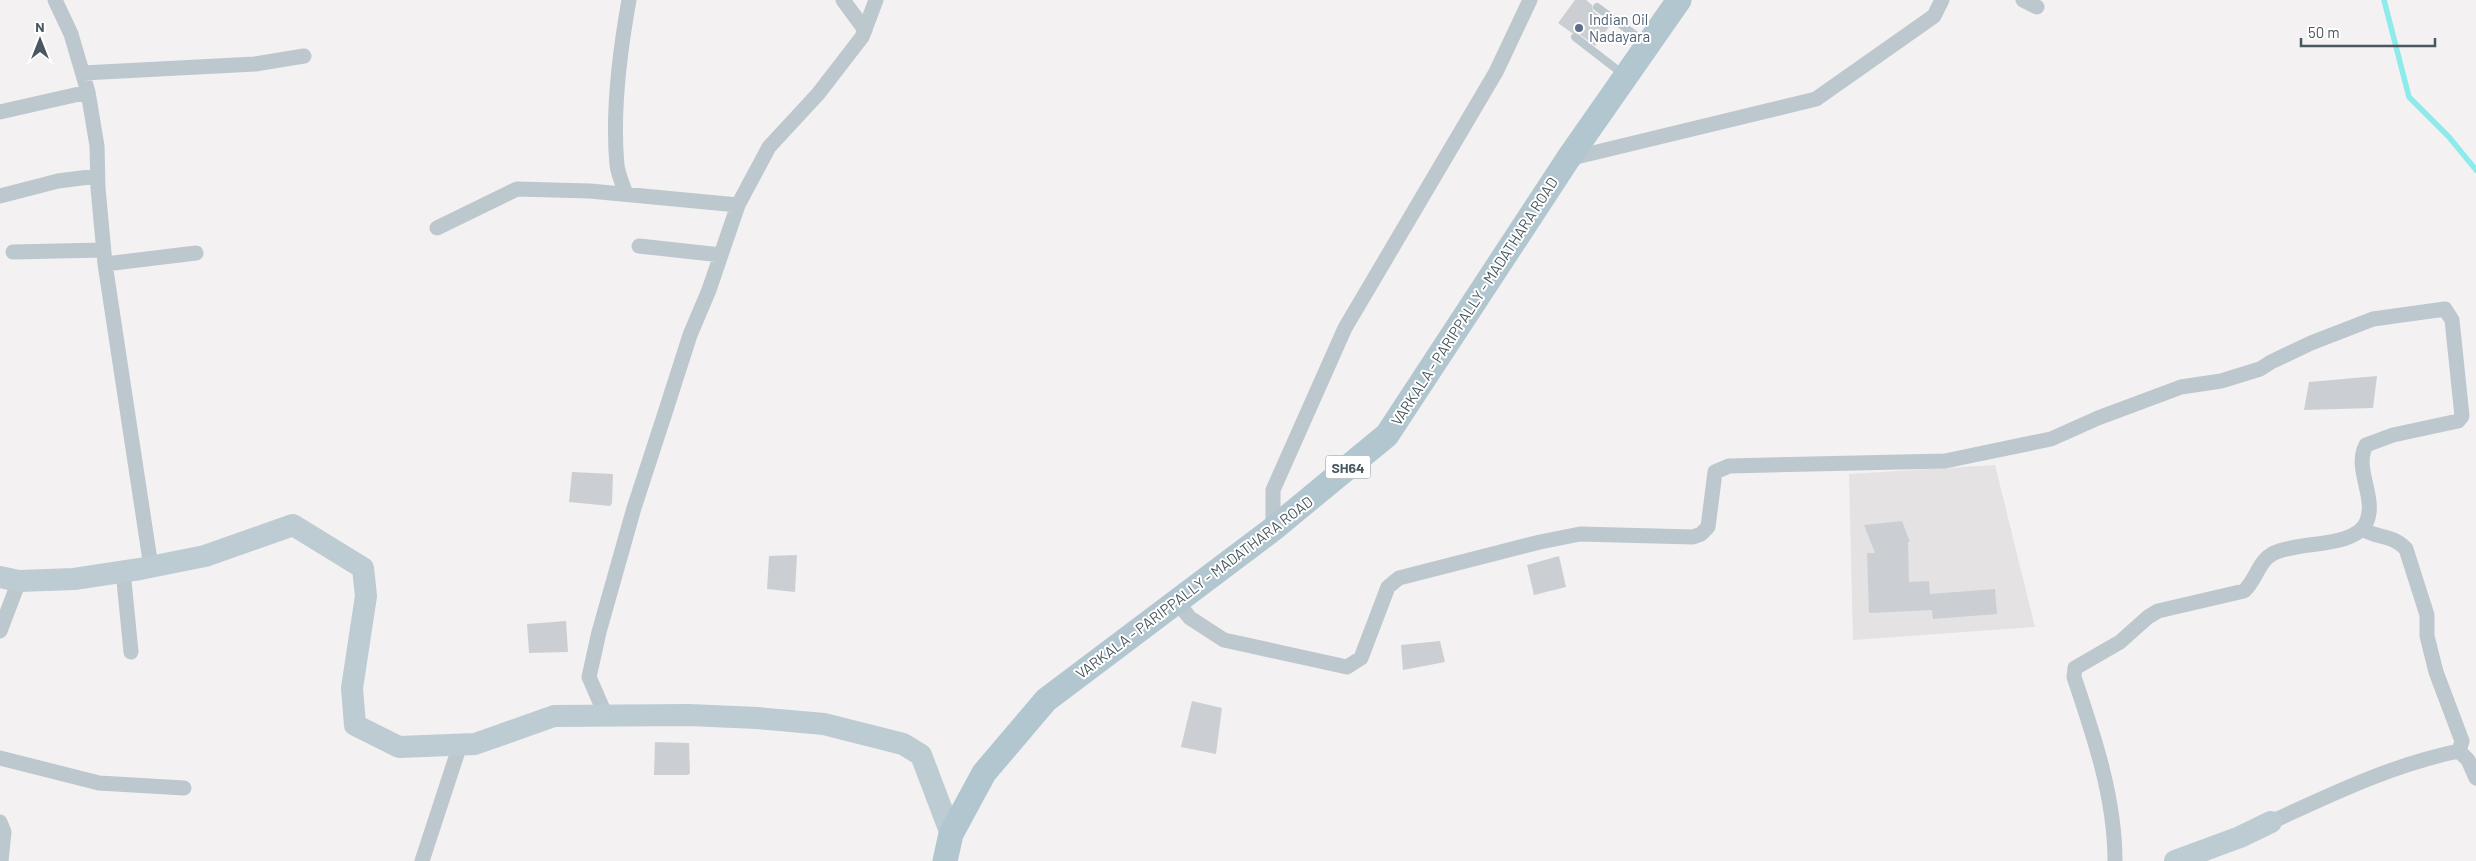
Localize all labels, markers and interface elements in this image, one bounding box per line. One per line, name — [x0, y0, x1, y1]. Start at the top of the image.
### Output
place label: Indian Oil Nadayara — [1589, 10, 1650, 45]
north arrow — [15, 15, 65, 65]
scale bar — [2301, 15, 2435, 47]
text: N — [35, 18, 45, 35]
marker: Indian Oil Nadayara — [1573, 22, 1585, 34]
text: 50 m — [2308, 23, 2340, 41]
street label: VARKALA - PARIPPALLY - MADATHARA ROAD — [1387, 174, 1561, 428]
road number: SH64 — [1326, 456, 1370, 478]
street label: VARKALA - PARIPPALLY - MADATHARA ROAD — [1072, 492, 1316, 682]

